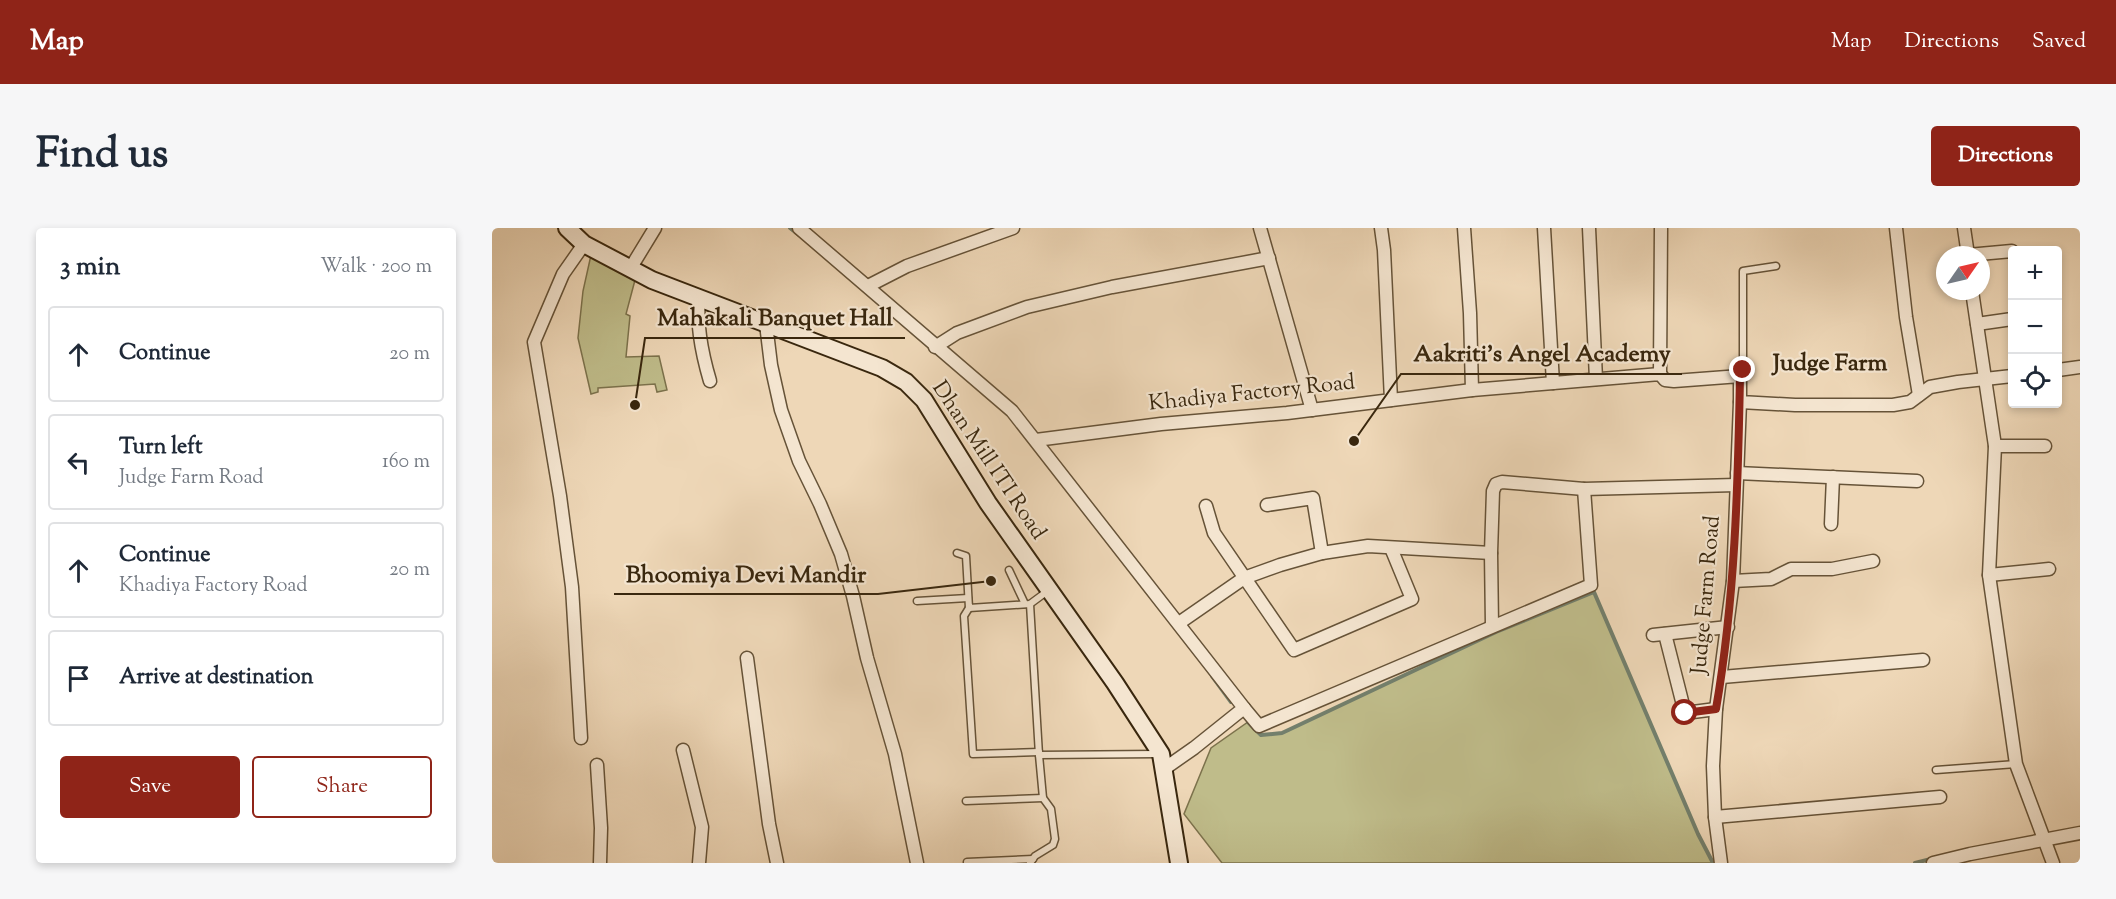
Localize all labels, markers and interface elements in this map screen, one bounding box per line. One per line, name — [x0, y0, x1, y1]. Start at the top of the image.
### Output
text: Map — [30, 22, 84, 62]
text: Map — [1831, 27, 1871, 57]
text: Directions — [1904, 27, 1999, 57]
text: Saved — [2032, 27, 2086, 57]
text: Find us — [36, 126, 168, 186]
button: Directions — [1931, 126, 2080, 186]
north arrow — [1936, 246, 1990, 300]
map controls — [2008, 246, 2062, 408]
button: + — [2008, 246, 2062, 300]
text: 3 min — [60, 249, 120, 286]
text: Walk · 200 m — [320, 253, 432, 282]
callout: Mahakali Banquet Hall — [645, 296, 905, 338]
button: − — [2008, 300, 2062, 354]
text: Mahakali Banquet Hall — [657, 302, 893, 336]
callout: Aakriti's Angel Academy — [1401, 332, 1682, 374]
icon: ahead — [62, 338, 95, 371]
text: Continue — [119, 338, 210, 370]
text: Aakriti's Angel Academy — [1413, 338, 1671, 372]
text: 20 m — [389, 340, 430, 369]
district label: Judge Farm — [1771, 347, 1887, 381]
button: locate — [2008, 354, 2062, 408]
route end — [1729, 356, 1755, 382]
street label: Khadiya Factory Road — [1147, 367, 1357, 421]
street label: Dhan Mill ITI Road — [923, 375, 1053, 547]
text: Turn left — [119, 432, 202, 464]
icon: left — [62, 446, 95, 479]
text: 160 m — [382, 448, 430, 477]
text: Judge Farm Road — [119, 464, 264, 493]
street label: Judge Farm Road — [1684, 514, 1730, 677]
text: Continue — [119, 540, 210, 572]
callout: Bhoomiya Devi Mandir — [614, 552, 878, 594]
icon: ahead — [62, 554, 95, 587]
text: 20 m — [389, 556, 430, 585]
text: Bhoomiya Devi Mandir — [626, 559, 867, 593]
text: Khadiya Factory Road — [119, 572, 308, 601]
icon: arrive — [62, 662, 95, 695]
text: Arrive at destination — [119, 662, 314, 694]
route start — [1671, 699, 1697, 725]
button: Save — [60, 756, 240, 818]
button: Share — [252, 756, 432, 818]

